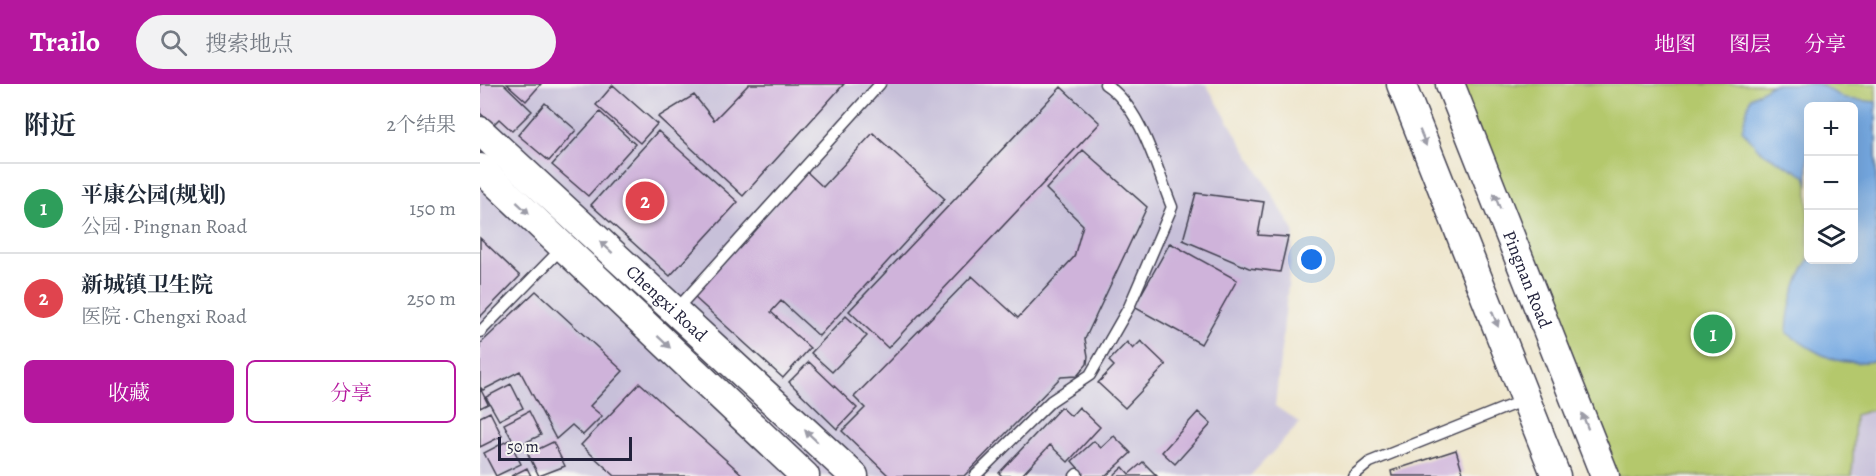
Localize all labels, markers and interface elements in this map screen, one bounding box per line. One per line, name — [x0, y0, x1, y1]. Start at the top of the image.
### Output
search box — [136, 15, 556, 69]
text: Trailo — [30, 23, 100, 61]
icon: search — [157, 26, 190, 59]
text: 搜索地点 — [205, 29, 293, 59]
text: 地图 — [1654, 30, 1696, 58]
text: 图层 — [1729, 30, 1771, 58]
text: 分享 — [1804, 30, 1846, 58]
map controls — [1804, 102, 1858, 264]
button: + — [1804, 102, 1858, 156]
text: 附近 — [24, 108, 76, 143]
text: 2个结果 — [387, 111, 456, 138]
one-way arrow — [1418, 130, 1428, 148]
button: − — [1804, 156, 1858, 210]
pin: 2 — [626, 178, 664, 224]
text: 平康公园(规划) — [81, 180, 226, 210]
one-way arrow — [1492, 192, 1501, 210]
text: 1 — [40, 195, 47, 222]
text: 150 m — [409, 195, 456, 222]
one-way arrow — [515, 201, 529, 215]
button: layers — [1804, 210, 1858, 264]
text: 公园 · Pingnan Road — [81, 213, 247, 240]
street label: Pingnan Road — [1497, 227, 1557, 332]
one-way arrow — [598, 240, 613, 254]
your location — [1297, 245, 1326, 274]
street label: Chengxi Road — [621, 260, 713, 347]
text: 新城镇卫生院 — [81, 270, 213, 300]
text: 2 — [39, 285, 48, 312]
text: 250 m — [407, 285, 456, 312]
text: 医院 · Chengxi Road — [81, 303, 247, 330]
one-way arrow — [1490, 311, 1500, 329]
pin: 1 — [1694, 312, 1732, 356]
one-way arrow — [657, 335, 671, 349]
button: 收藏 — [24, 360, 234, 423]
button: 分享 — [246, 360, 456, 423]
one-way arrow — [1580, 412, 1589, 430]
one-way arrow — [803, 429, 818, 443]
scale bar — [498, 434, 632, 462]
text: 50 m — [507, 436, 539, 458]

